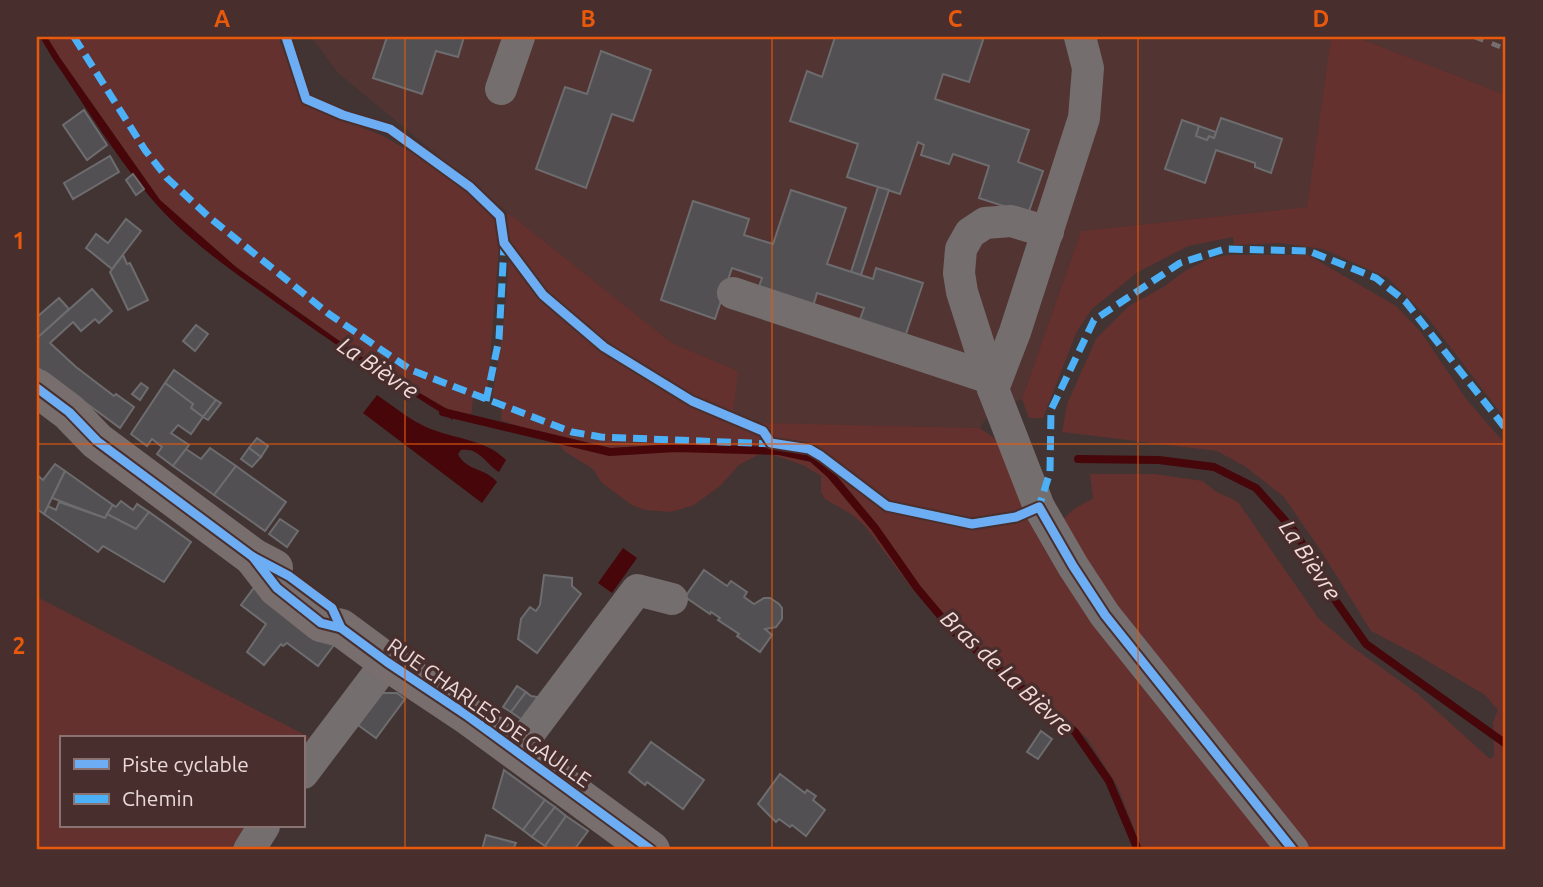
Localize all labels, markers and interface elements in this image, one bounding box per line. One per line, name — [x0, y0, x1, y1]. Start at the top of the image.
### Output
text: A — [214, 6, 230, 31]
text: B — [580, 6, 596, 31]
text: C — [948, 6, 963, 31]
text: D — [1313, 6, 1329, 31]
text: 1 — [13, 228, 25, 253]
water label: La Bièvre — [334, 332, 423, 404]
water label: La Bièvre — [1275, 515, 1346, 605]
water label: Bras de La Bièvre — [936, 605, 1079, 740]
text: 2 — [13, 633, 25, 658]
street label: RUE CHARLES DE GAULLE — [383, 633, 596, 792]
legend — [60, 736, 304, 828]
text: Piste cyclable — [122, 752, 249, 776]
text: Chemin — [122, 786, 194, 810]

